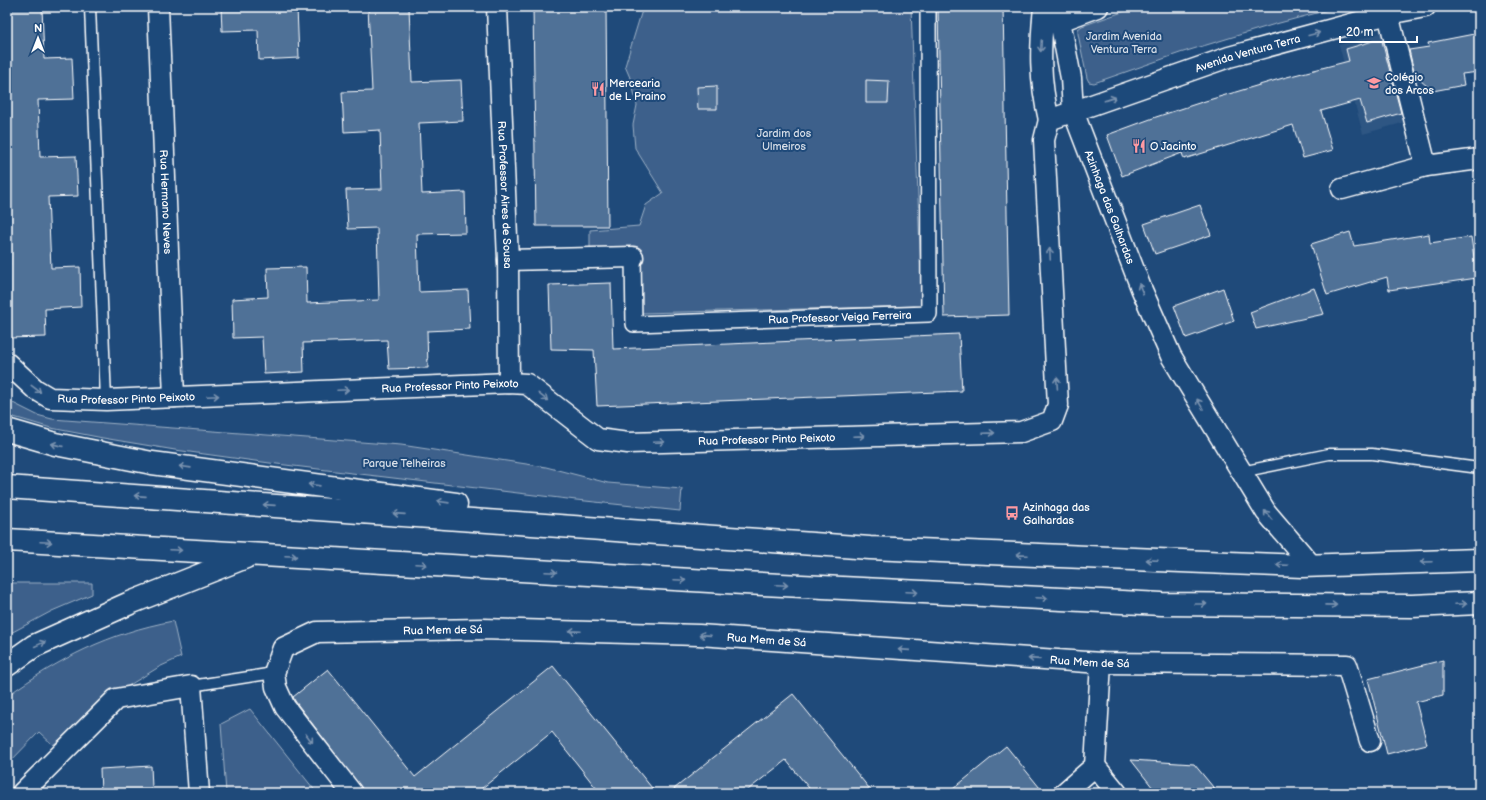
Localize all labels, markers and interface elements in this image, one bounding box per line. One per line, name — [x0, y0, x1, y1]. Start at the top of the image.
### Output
north arrow — [18, 18, 58, 58]
scale bar — [1340, 18, 1417, 44]
text: N — [34, 22, 42, 35]
text: 20 m — [1346, 25, 1373, 40]
park label: Jardim Avenida Ventura Terra — [1086, 30, 1162, 56]
one-way arrow — [1307, 30, 1320, 37]
street label: Avenida Ventura Terra — [1193, 32, 1302, 75]
one-way arrow — [1037, 39, 1044, 52]
place label: Colégio dos Arcos — [1385, 71, 1435, 97]
school or university icon: Colégio dos Arcos — [1366, 75, 1382, 91]
place label: Mercearia de L Praino — [609, 77, 666, 103]
restaurant icon: Mercearia de L Praino — [590, 81, 606, 97]
one-way arrow — [1104, 94, 1116, 102]
street label: Rua Professor Aires de Sousa — [495, 121, 515, 269]
park label: Jardim dos Ulmeiros — [757, 127, 812, 153]
restaurant icon: O Jacinto — [1131, 138, 1147, 154]
place label: O Jacinto — [1150, 140, 1196, 153]
street label: Azinhaga das Galhardas — [1082, 148, 1138, 266]
street label: Rua Hermano Neves — [157, 149, 175, 255]
one-way arrow — [1046, 248, 1053, 261]
one-way arrow — [1137, 283, 1144, 295]
street label: Rua Professor Veiga Ferreira — [768, 308, 912, 326]
street label: Rua Professor Pinto Peixoto — [381, 376, 519, 395]
one-way arrow — [1053, 377, 1061, 390]
one-way arrow — [31, 385, 42, 393]
one-way arrow — [336, 386, 349, 394]
street label: Rua Professor Pinto Peixoto — [57, 390, 195, 407]
one-way arrow — [206, 392, 219, 399]
one-way arrow — [538, 393, 549, 401]
one-way arrow — [1196, 398, 1204, 410]
one-way arrow — [982, 429, 995, 437]
street label: Rua Professor Pinto Peixoto — [698, 431, 836, 448]
one-way arrow — [852, 433, 865, 440]
one-way arrow — [652, 438, 665, 446]
one-way arrow — [51, 440, 64, 448]
park label: Parque Telheiras — [362, 457, 446, 470]
one-way arrow — [179, 463, 192, 471]
one-way arrow — [308, 481, 321, 489]
one-way arrow — [134, 492, 147, 499]
one-way arrow — [437, 498, 450, 506]
one-way arrow — [263, 501, 276, 508]
place label: Azinhaga das Galhardas — [1023, 501, 1090, 527]
bus stop icon: Azinhaga das Galhardas — [1004, 505, 1020, 521]
one-way arrow — [1264, 509, 1273, 520]
one-way arrow — [393, 510, 406, 517]
one-way arrow — [39, 539, 52, 546]
one-way arrow — [169, 546, 182, 553]
one-way arrow — [1016, 551, 1029, 558]
one-way arrow — [284, 553, 297, 560]
one-way arrow — [1146, 556, 1159, 564]
one-way arrow — [1420, 558, 1433, 565]
one-way arrow — [414, 561, 427, 568]
one-way arrow — [1276, 561, 1289, 569]
one-way arrow — [544, 568, 557, 576]
one-way arrow — [674, 576, 687, 583]
one-way arrow — [775, 582, 788, 589]
one-way arrow — [905, 588, 918, 595]
one-way arrow — [1035, 594, 1048, 602]
one-way arrow — [1194, 600, 1207, 608]
one-way arrow — [1454, 600, 1467, 607]
one-way arrow — [1324, 601, 1337, 609]
street label: Rua Mem de Sá — [403, 623, 483, 637]
one-way arrow — [569, 627, 582, 635]
street label: Rua Mem de Sá — [726, 630, 807, 649]
one-way arrow — [699, 632, 712, 639]
one-way arrow — [33, 640, 45, 647]
one-way arrow — [898, 646, 911, 653]
street label: Rua Mem de Sá — [1049, 653, 1130, 670]
one-way arrow — [1028, 655, 1041, 662]
one-way arrow — [305, 732, 313, 743]

